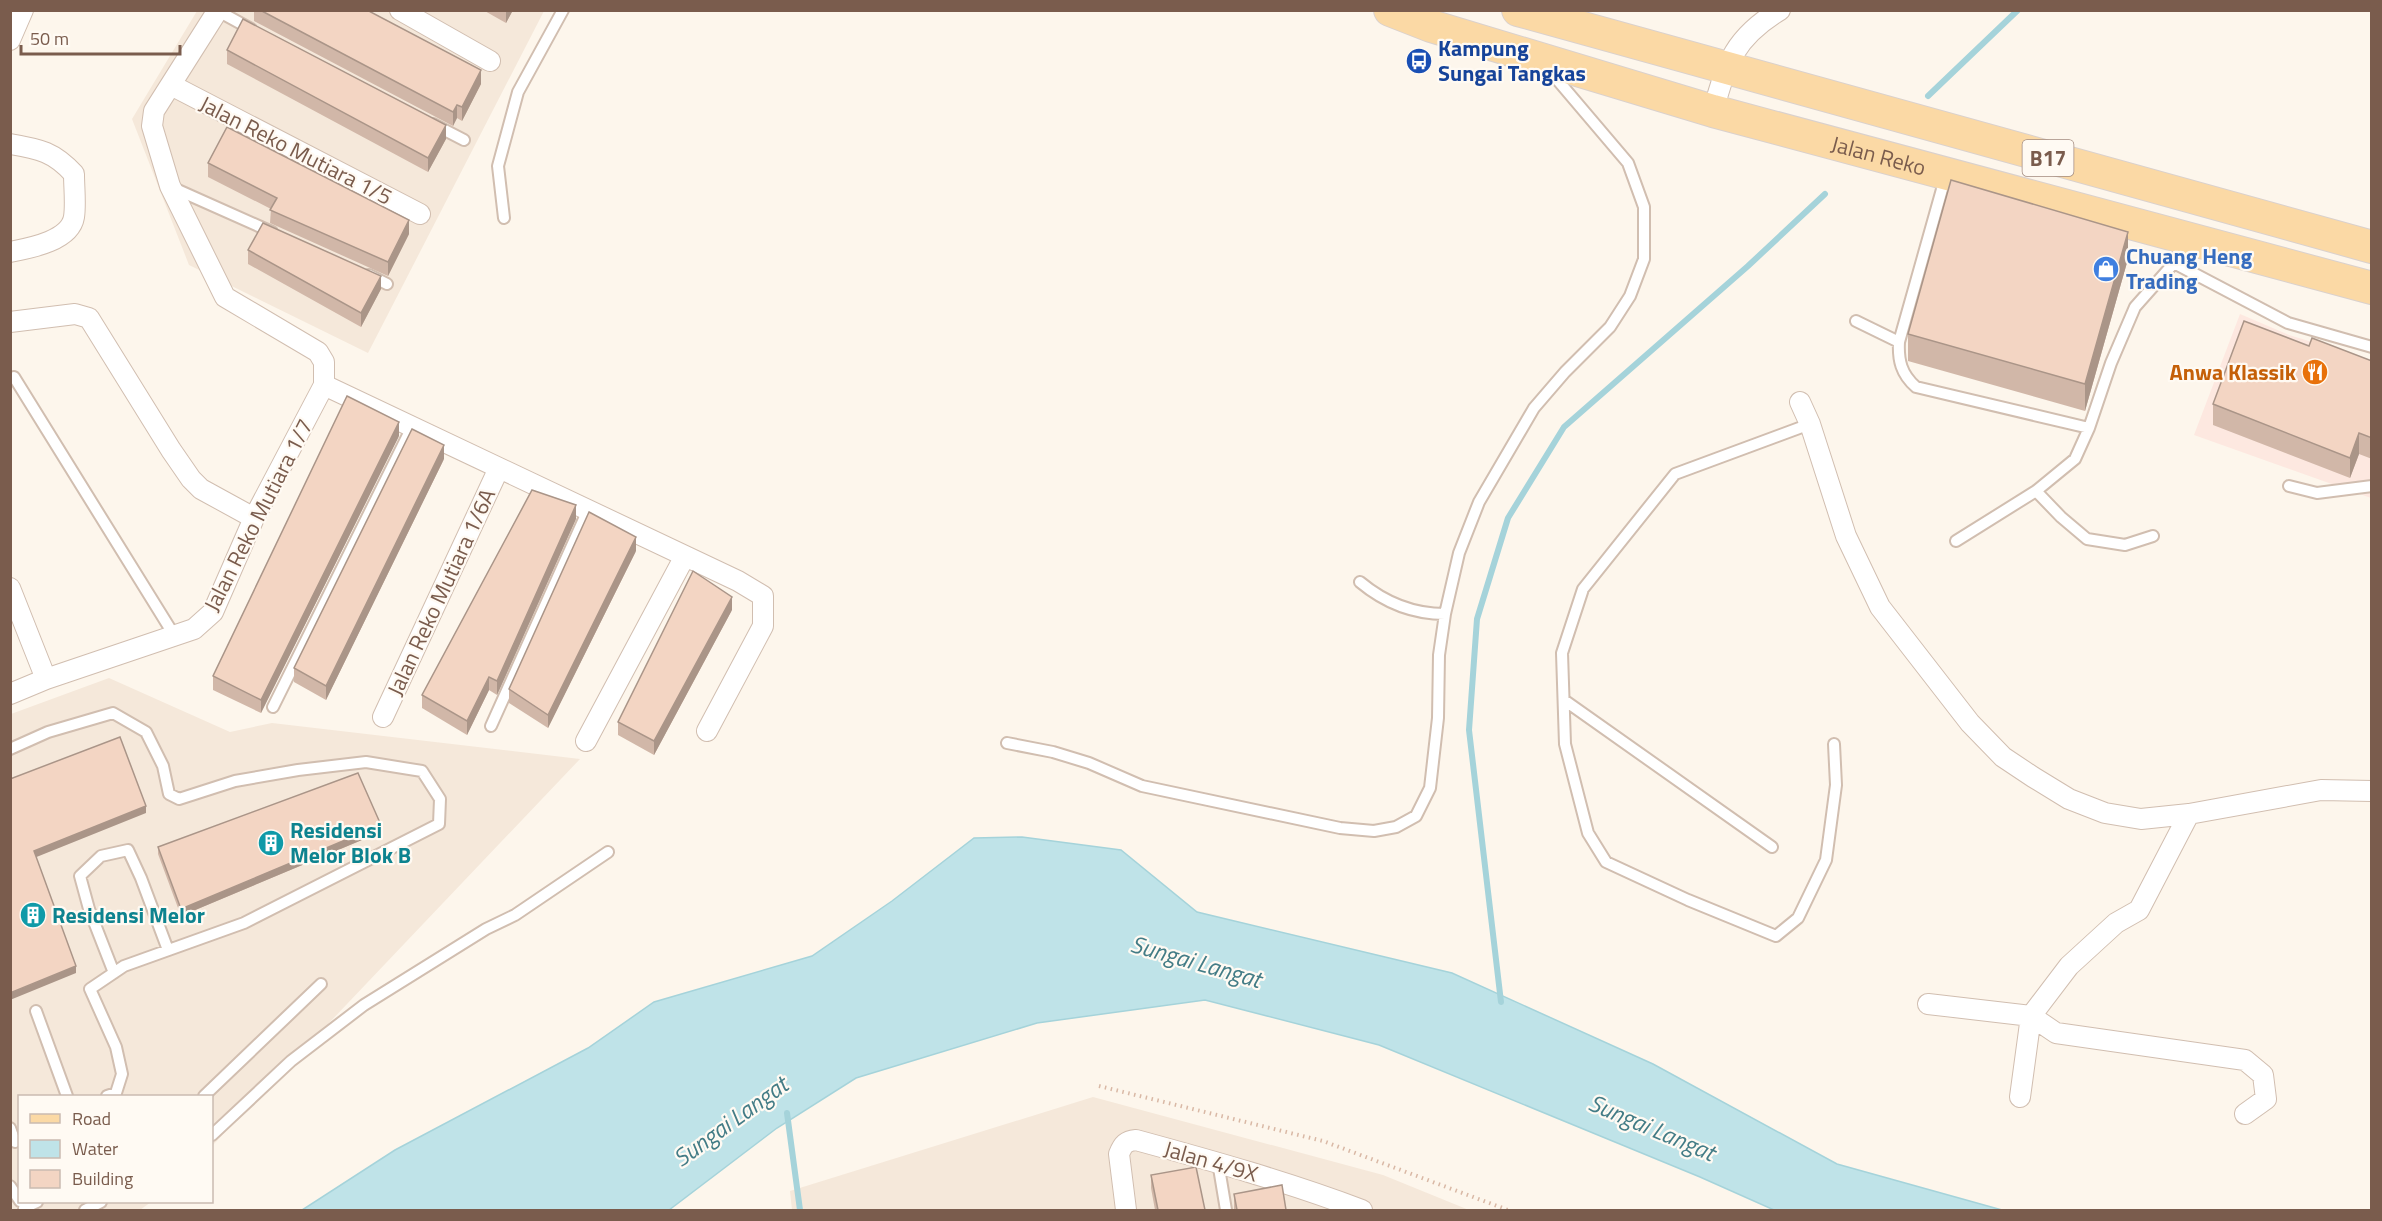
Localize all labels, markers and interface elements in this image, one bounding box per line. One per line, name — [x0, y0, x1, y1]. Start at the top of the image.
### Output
scale bar — [21, 18, 180, 56]
text: 50 m — [30, 25, 69, 52]
place label: Kampung Sungai Tangkas — [1438, 31, 1586, 90]
bus stop icon: Kampung Sungai Tangkas — [1404, 46, 1434, 76]
street label: Jalan Reko Mutiara 1/5 — [194, 87, 398, 213]
street label: Jalan Reko — [1828, 127, 1930, 184]
road number: B17 — [2022, 140, 2074, 176]
place label: Chuang Heng Trading — [2126, 239, 2252, 298]
shop icon: Chuang Heng Trading — [2091, 254, 2121, 284]
place label: Anwa Klassik — [2170, 355, 2297, 389]
restaurant icon: Anwa Klassik — [2300, 357, 2330, 387]
street label: Jalan Reko Mutiara 1/7 — [195, 413, 321, 617]
street label: Jalan Reko Mutiara 1/6A — [378, 483, 504, 701]
place label: Residensi Melor Blok B — [290, 813, 411, 872]
building icon: Residensi Melor Blok B — [256, 828, 286, 858]
place label: Residensi Melor — [52, 898, 205, 932]
building icon: Residensi Melor — [18, 900, 48, 930]
water label: Sungai Langat — [1126, 925, 1269, 998]
water label: Sungai Langat — [665, 1065, 798, 1175]
water label: Sungai Langat — [1583, 1084, 1724, 1171]
legend — [18, 1095, 213, 1203]
text: Road — [72, 1105, 111, 1132]
street label: Jalan 4/9X — [1160, 1131, 1262, 1191]
text: Water — [72, 1135, 118, 1162]
text: Building — [72, 1165, 133, 1192]

